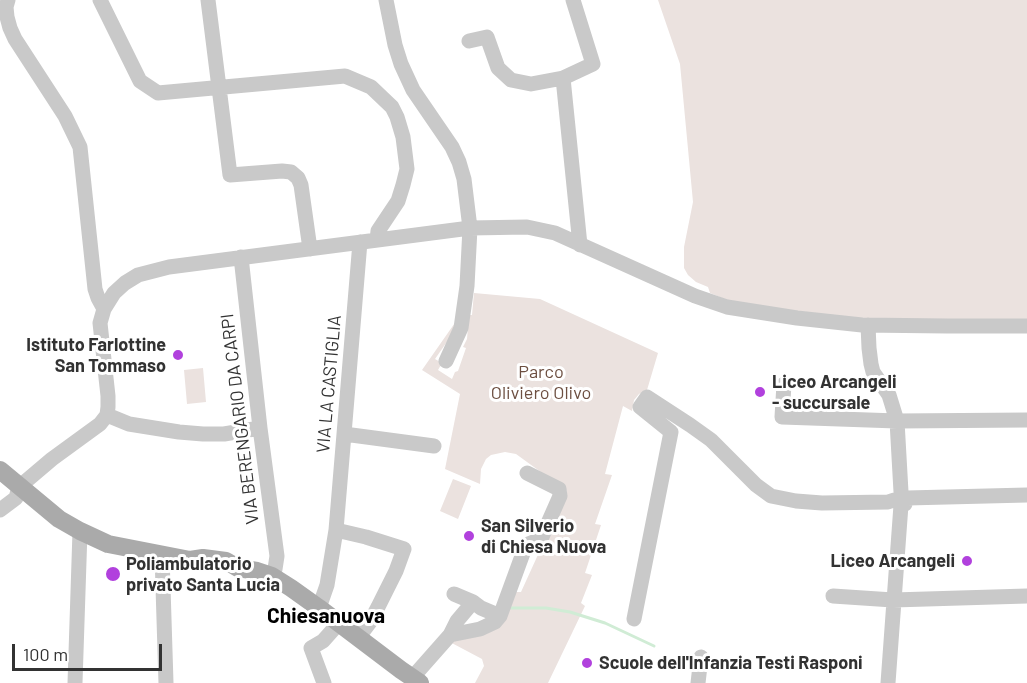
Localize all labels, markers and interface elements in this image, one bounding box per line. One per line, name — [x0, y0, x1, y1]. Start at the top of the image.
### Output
street label: VIA BERENGARIO DA CARPI — [216, 313, 264, 525]
street label: VIA LA CASTIGLIA — [312, 314, 346, 454]
place label: Istituto Farlottine San Tommaso — [26, 334, 166, 376]
marker: Istituto Farlottine San Tommaso — [171, 348, 185, 362]
park label: Parco Oliviero Olivo — [491, 361, 591, 404]
place label: Liceo Arcangeli - succursale — [772, 371, 896, 413]
marker: Liceo Arcangeli - succursale — [753, 385, 767, 399]
place label: San Silverio di Chiesa Nuova — [481, 515, 606, 558]
marker: San Silverio di Chiesa Nuova — [462, 529, 476, 543]
place label: Liceo Arcangeli — [831, 550, 955, 572]
place label: Poliambulatorio privato Santa Lucia — [126, 553, 280, 596]
marker: Liceo Arcangeli — [960, 554, 974, 568]
marker: Poliambulatorio privato Santa Lucia — [104, 565, 122, 583]
district label: Chiesanuova — [267, 603, 385, 629]
scale bar — [15, 632, 165, 670]
text: 100 m — [23, 643, 68, 665]
place label: Scuole dell'Infanzia Testi Rasponi — [599, 652, 863, 674]
marker: Scuole dell'Infanzia Testi Rasponi — [580, 656, 594, 670]

